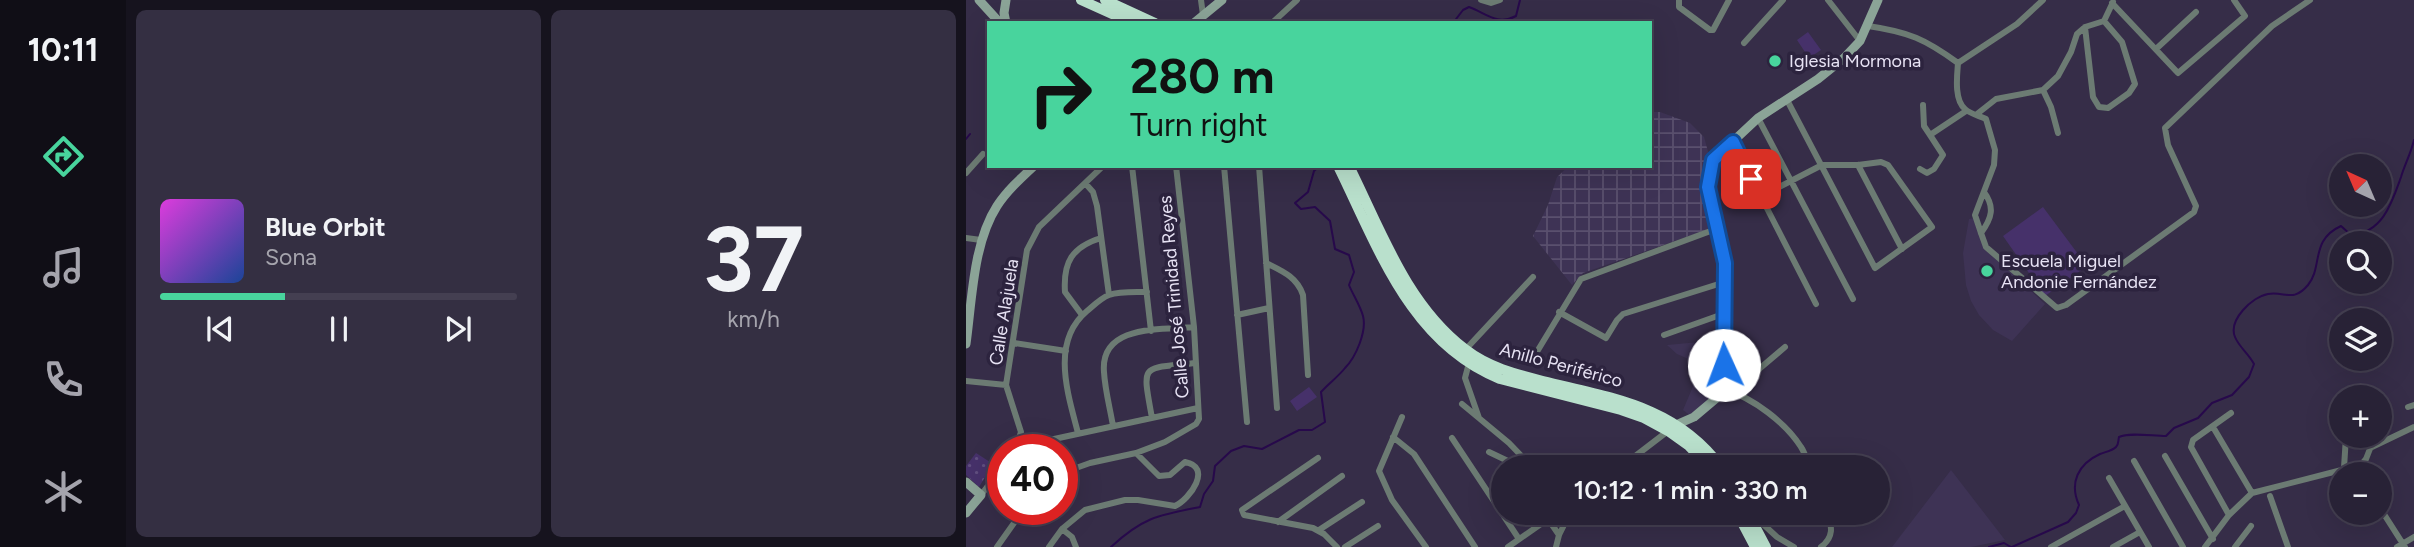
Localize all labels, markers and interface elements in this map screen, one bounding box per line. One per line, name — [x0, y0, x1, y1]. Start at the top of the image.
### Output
text: 10:11 — [28, 31, 98, 69]
text: 280 m — [1130, 46, 1275, 105]
icon: right — [1015, 49, 1106, 140]
place label: Iglesia Mormona — [1789, 50, 1921, 72]
marker: Iglesia Mormona — [1767, 53, 1783, 69]
text: Turn right — [1130, 106, 1268, 144]
icon: directions — [39, 132, 88, 181]
pin — [1721, 149, 1781, 209]
north arrow — [2329, 154, 2392, 217]
map controls — [2329, 154, 2392, 525]
icon: arrive — [1732, 160, 1770, 198]
street label: Calle José Trinidad Reyes — [1154, 195, 1194, 399]
text: 37 — [703, 205, 804, 314]
text: Blue Orbit — [265, 211, 386, 243]
button: search — [2329, 231, 2392, 294]
icon: music — [39, 243, 88, 292]
text: Sona — [265, 243, 317, 271]
place label: Escuela Miguel Andonie Fernández — [2001, 250, 2157, 293]
street label: Calle Alajuela — [985, 257, 1023, 367]
marker: Escuela Miguel Andonie Fernández — [1979, 263, 1995, 279]
text: km/h — [727, 305, 780, 333]
button: layers — [2329, 308, 2392, 371]
icon: previous — [201, 310, 239, 348]
icon: pause — [320, 310, 358, 348]
icon: next — [439, 310, 477, 348]
position arrow — [1687, 328, 1761, 402]
street label: Anillo Periférico — [1497, 338, 1625, 392]
icon: phone — [39, 355, 88, 404]
button: + — [2329, 385, 2392, 448]
speed limit sign: 40 — [987, 434, 1078, 525]
button: − — [2329, 462, 2392, 525]
icon: climate — [39, 467, 88, 516]
text: 10:12 · 1 min · 330 m — [1573, 474, 1808, 506]

